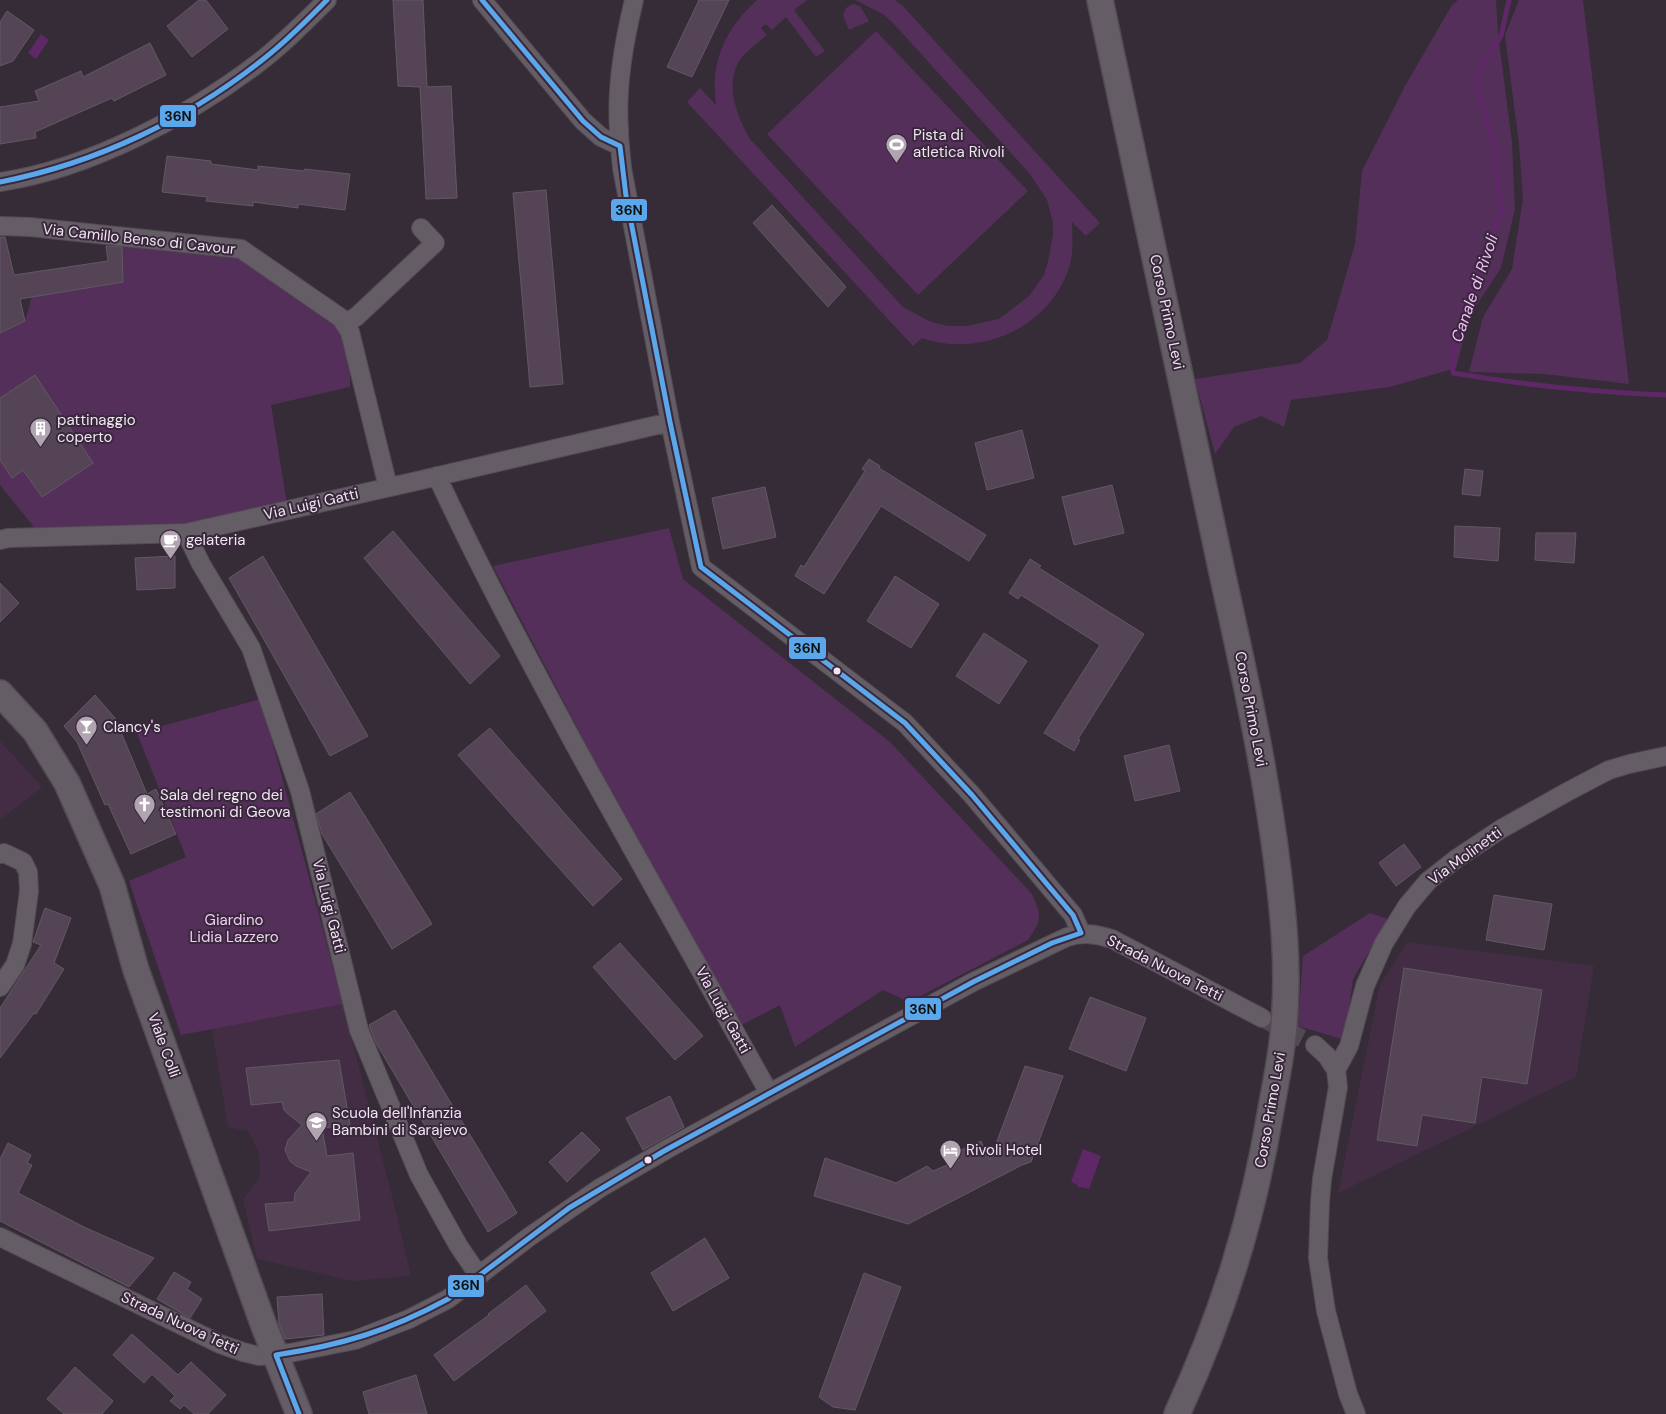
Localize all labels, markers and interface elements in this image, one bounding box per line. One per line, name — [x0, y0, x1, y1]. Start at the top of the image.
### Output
line badge: 36N — [159, 104, 197, 128]
text: 36N — [164, 107, 192, 125]
place label: Pista di atletica Rivoli — [913, 125, 1005, 162]
sports icon: Pista di atletica Rivoli — [885, 132, 909, 163]
line badge: 36N — [610, 198, 648, 222]
text: 36N — [615, 201, 643, 219]
street label: Via Camillo Benso di Cavour — [41, 219, 237, 259]
water label: Canale di Rivoli — [1446, 230, 1503, 345]
street label: Corso Primo Levi — [1145, 253, 1189, 371]
place label: pattinaggio coperto — [57, 410, 136, 447]
building icon: pattinaggio coperto — [29, 417, 53, 448]
street label: Via Luigi Gatti — [262, 483, 360, 525]
cafe icon: gelateria — [158, 528, 182, 559]
place label: gelateria — [186, 530, 245, 550]
line badge: 36N — [788, 636, 827, 660]
text: 36N — [793, 639, 821, 657]
street label: Corso Primo Levi — [1230, 650, 1272, 768]
unlabelled marker — [832, 666, 842, 676]
bar icon: Clancy's — [75, 715, 99, 746]
place label: Clancy's — [103, 717, 161, 737]
place label: Sala del regno dei testimoni di Geova — [160, 785, 290, 822]
church icon: Sala del regno dei testimoni di Geova — [132, 792, 156, 823]
street label: Via Molinetti — [1424, 822, 1506, 890]
street label: Via Luigi Gatti — [308, 857, 350, 955]
park label: Giardino Lidia Lazzero — [189, 910, 279, 947]
street label: Strada Nuova Tetti — [1104, 930, 1226, 1006]
street label: Via Luigi Gatti — [691, 963, 755, 1057]
line badge: 36N — [904, 997, 942, 1021]
text: 36N — [909, 1000, 937, 1018]
street label: Viale Colli — [143, 1010, 185, 1080]
street label: Corso Primo Levi — [1250, 1051, 1290, 1169]
place label: Scuola dell'Infanzia Bambini di Sarajevo — [332, 1103, 468, 1140]
school or university icon: Scuola dell'Infanzia Bambini di Sarajevo — [304, 1110, 328, 1141]
hotel icon: Rivoli Hotel — [938, 1138, 962, 1169]
place label: Rivoli Hotel — [966, 1140, 1042, 1160]
unlabelled marker — [643, 1155, 653, 1165]
line badge: 36N — [447, 1274, 485, 1298]
text: 36N — [452, 1276, 480, 1294]
street label: Strada Nuova Tetti — [118, 1287, 242, 1359]

